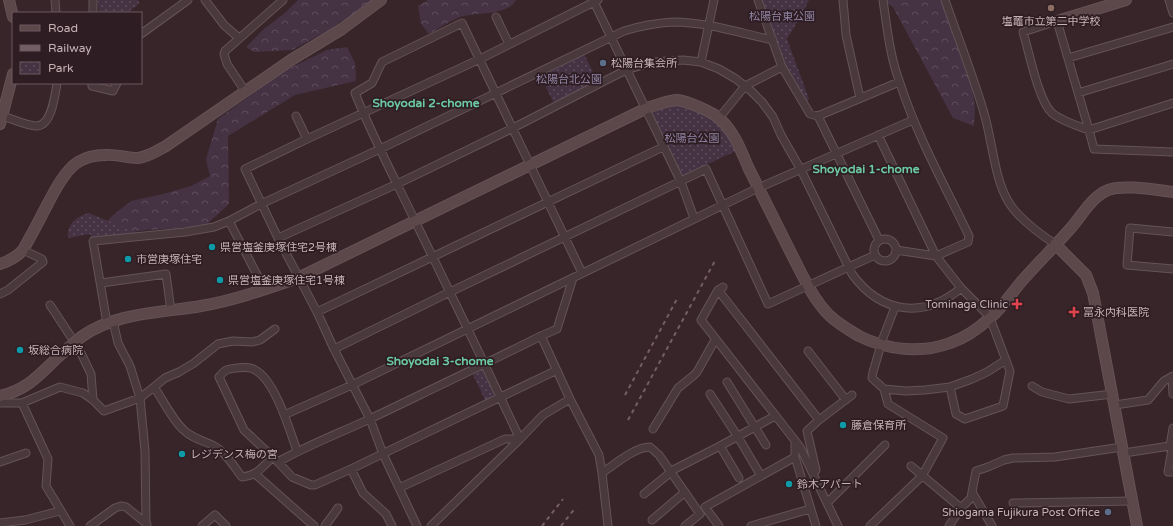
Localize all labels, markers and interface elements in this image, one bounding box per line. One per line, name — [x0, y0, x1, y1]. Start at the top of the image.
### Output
marker: 塩竈市立第二中学校 — [1046, 3, 1056, 13]
park label: 松陽台東公園 — [749, 10, 815, 23]
legend — [12, 12, 142, 84]
place label: 塩竈市立第二中学校 — [1002, 15, 1101, 28]
text: Road — [48, 21, 78, 35]
text: Railway — [48, 41, 92, 55]
place label: 松陽台集会所 — [611, 57, 678, 70]
marker: 松陽台集会所 — [598, 58, 608, 68]
text: Park — [48, 61, 74, 75]
park label: 松陽台北公園 — [536, 73, 602, 86]
district label: Shoyodai 2-chome — [372, 96, 480, 111]
park label: 松陽台公園 — [665, 132, 720, 145]
district label: Shoyodai 1-chome — [812, 162, 920, 177]
place label: 県営塩釜庚塚住宅2号棟 — [220, 241, 337, 254]
marker: 県営塩釜庚塚住宅2号棟 — [207, 242, 217, 252]
place label: 市営庚塚住宅 — [136, 253, 202, 266]
marker: 市営庚塚住宅 — [123, 254, 133, 264]
place label: 県営塩釜庚塚住宅1号棟 — [228, 274, 345, 287]
marker: 県営塩釜庚塚住宅1号棟 — [215, 275, 225, 285]
place label: Tominaga Clinic — [925, 298, 1008, 311]
marker: Tominaga Clinic — [1011, 298, 1023, 310]
marker: 冨永内科医院 — [1068, 306, 1080, 318]
place label: 冨永内科医院 — [1083, 306, 1149, 319]
place label: 坂総合病院 — [28, 344, 83, 357]
marker: 坂総合病院 — [15, 345, 25, 355]
district label: Shoyodai 3-chome — [386, 354, 494, 369]
place label: 藤倉保育所 — [851, 419, 907, 432]
marker: 藤倉保育所 — [838, 420, 848, 430]
place label: レジデンス梅の宮 — [190, 448, 278, 461]
marker: レジデンス梅の宮 — [177, 449, 187, 459]
place label: 鈴木アパート — [797, 478, 863, 491]
marker: 鈴木アパート — [784, 479, 794, 489]
place label: Shiogama Fujikura Post Office — [942, 506, 1100, 519]
marker: Shiogama Fujikura Post Office — [1103, 507, 1113, 517]

